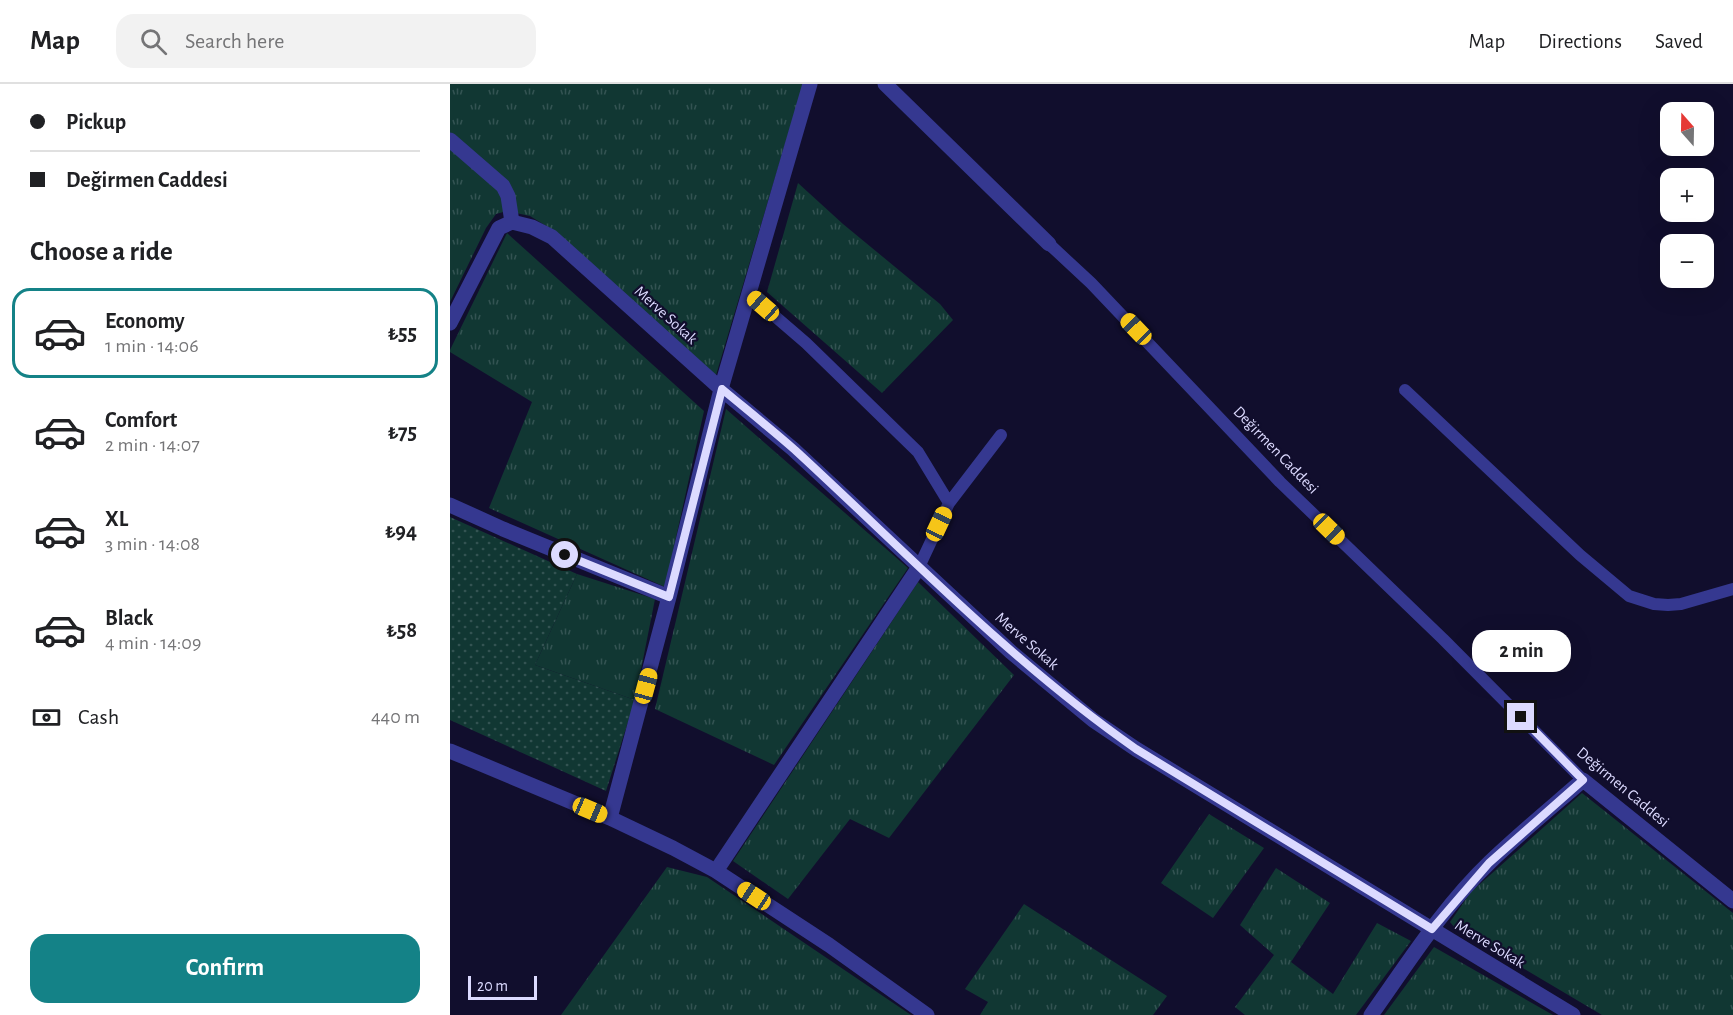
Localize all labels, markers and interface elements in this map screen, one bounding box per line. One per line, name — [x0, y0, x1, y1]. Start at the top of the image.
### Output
search box — [116, 14, 536, 68]
icon: search — [137, 25, 170, 58]
text: Map — [30, 27, 80, 55]
text: Search here — [185, 30, 284, 52]
text: Map — [1469, 31, 1505, 52]
text: Directions — [1538, 31, 1622, 52]
text: Saved — [1655, 31, 1703, 52]
north arrow — [1660, 102, 1714, 156]
map controls — [1660, 102, 1714, 288]
text: Pickup — [66, 111, 126, 133]
button: + — [1660, 168, 1714, 222]
text: Değirmen Caddesi — [66, 169, 228, 191]
button: − — [1660, 234, 1714, 288]
text: Choose a ride — [30, 238, 173, 265]
street label: Merve Sokak — [632, 283, 701, 348]
car — [744, 287, 782, 325]
icon: car — [33, 306, 87, 360]
text: Economy — [105, 310, 185, 332]
car — [1117, 310, 1155, 348]
text: ₺55 — [388, 322, 417, 344]
text: 1 min · 14:06 — [105, 336, 199, 356]
street label: Değirmen Caddesi — [1230, 403, 1322, 497]
icon: car — [33, 405, 87, 459]
text: Comfort — [105, 409, 177, 431]
text: ₺75 — [388, 421, 417, 443]
text: 2 min · 14:07 — [105, 435, 200, 455]
icon: car — [33, 504, 87, 558]
car — [923, 504, 955, 544]
text: XL — [105, 508, 128, 530]
car — [1310, 510, 1348, 548]
text: ₺94 — [385, 520, 417, 542]
text: 3 min · 14:08 — [105, 534, 200, 554]
route start — [551, 541, 578, 568]
icon: car — [33, 603, 87, 657]
text: Black — [105, 607, 153, 629]
street label: Merve Sokak — [992, 609, 1062, 673]
text: ₺58 — [386, 619, 417, 641]
callout: 2 min — [1472, 630, 1570, 672]
text: 4 min · 14:09 — [105, 633, 201, 653]
text: 2 min — [1499, 641, 1544, 661]
car — [633, 666, 659, 706]
icon: cash — [30, 701, 63, 734]
route end — [1507, 703, 1534, 730]
text: Cash — [78, 706, 119, 728]
text: 440 m — [371, 707, 420, 727]
street label: Değirmen Caddesi — [1574, 744, 1672, 830]
car — [570, 795, 610, 825]
car — [734, 879, 774, 913]
street label: Merve Sokak — [1452, 917, 1528, 971]
button: Confirm — [30, 934, 420, 1003]
scale bar — [468, 973, 537, 1000]
text: 20 m — [477, 978, 508, 994]

